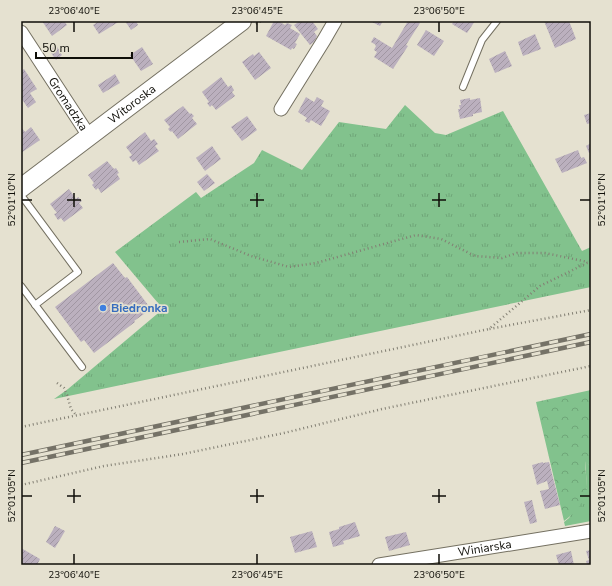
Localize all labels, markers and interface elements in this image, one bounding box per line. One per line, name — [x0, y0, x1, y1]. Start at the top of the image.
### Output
text: 23°06'40"E — [48, 4, 100, 18]
text: 23°06'45"E — [231, 4, 283, 18]
text: 23°06'50"E — [413, 4, 465, 18]
scale bar — [36, 34, 132, 60]
text: 50 m — [42, 40, 70, 56]
street label: Gromadzka — [45, 74, 92, 134]
street label: Witoroska — [105, 81, 159, 127]
text: 52°01'10"N — [5, 173, 19, 227]
text: 52°01'10"N — [595, 173, 609, 227]
place label: Biedronka — [111, 300, 168, 316]
marker: Biedronka — [98, 303, 108, 313]
text: 52°01'05"N — [5, 469, 19, 523]
text: 52°01'05"N — [595, 469, 609, 523]
street label: Winiarska — [457, 536, 513, 560]
text: 23°06'40"E — [48, 568, 100, 582]
text: 23°06'45"E — [231, 568, 283, 582]
text: 23°06'50"E — [413, 568, 465, 582]

